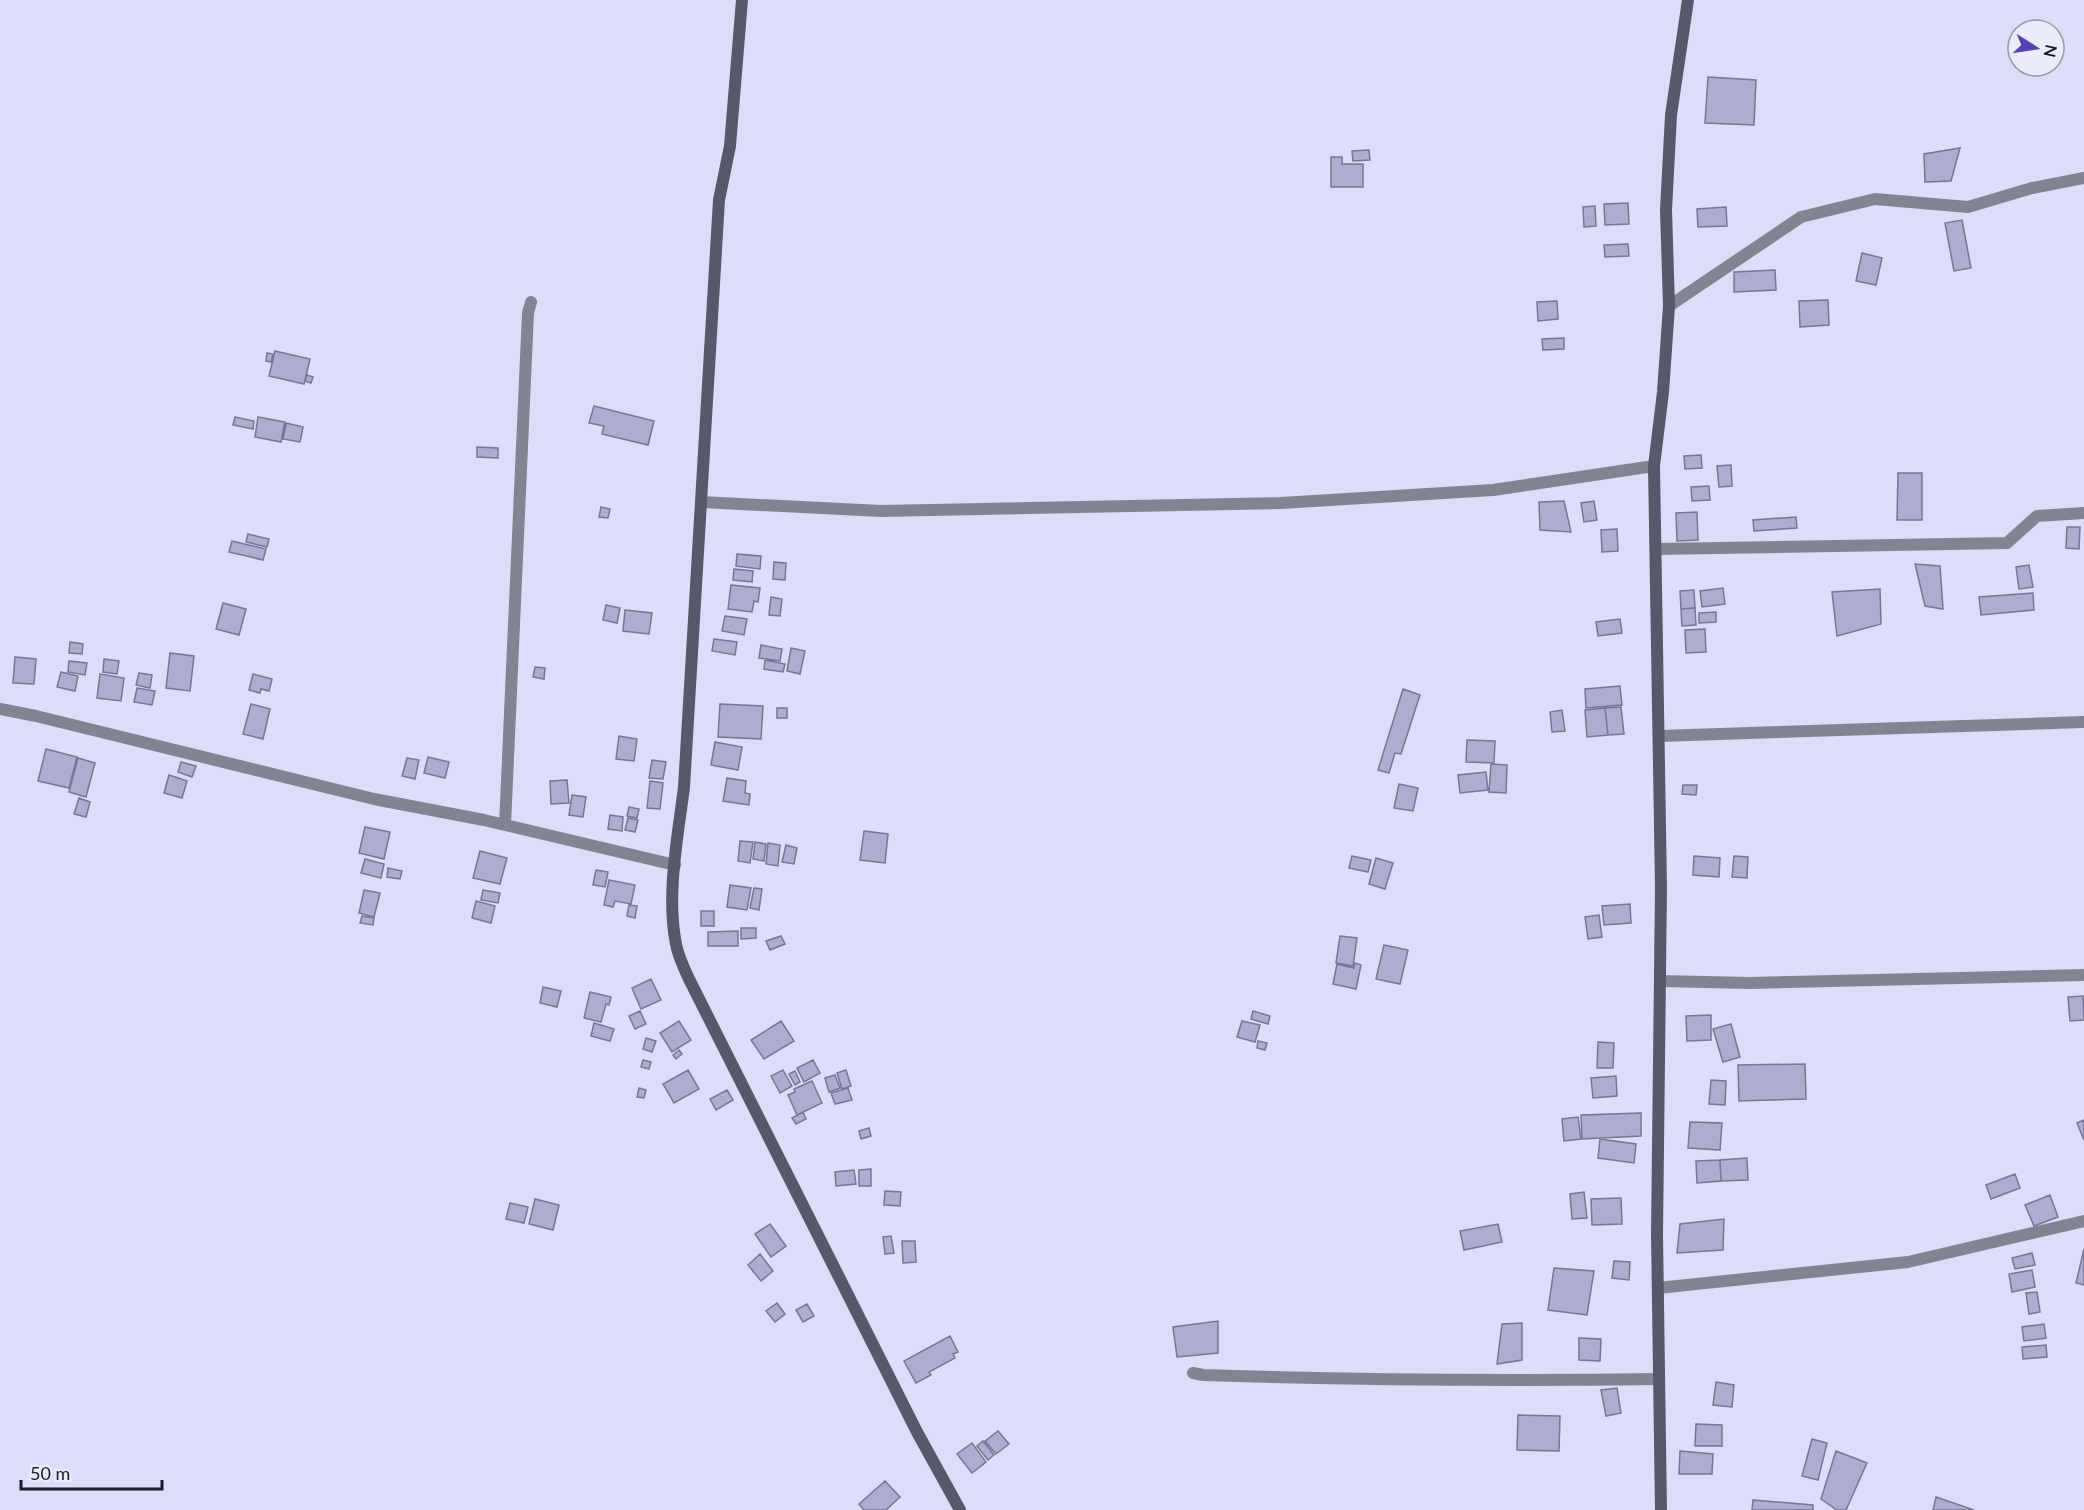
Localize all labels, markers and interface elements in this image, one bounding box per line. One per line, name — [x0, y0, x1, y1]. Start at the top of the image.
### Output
north arrow — [2006, 18, 2066, 78]
text: N — [2041, 43, 2062, 59]
scale bar — [21, 1453, 162, 1491]
text: 50 m — [30, 1462, 70, 1484]

